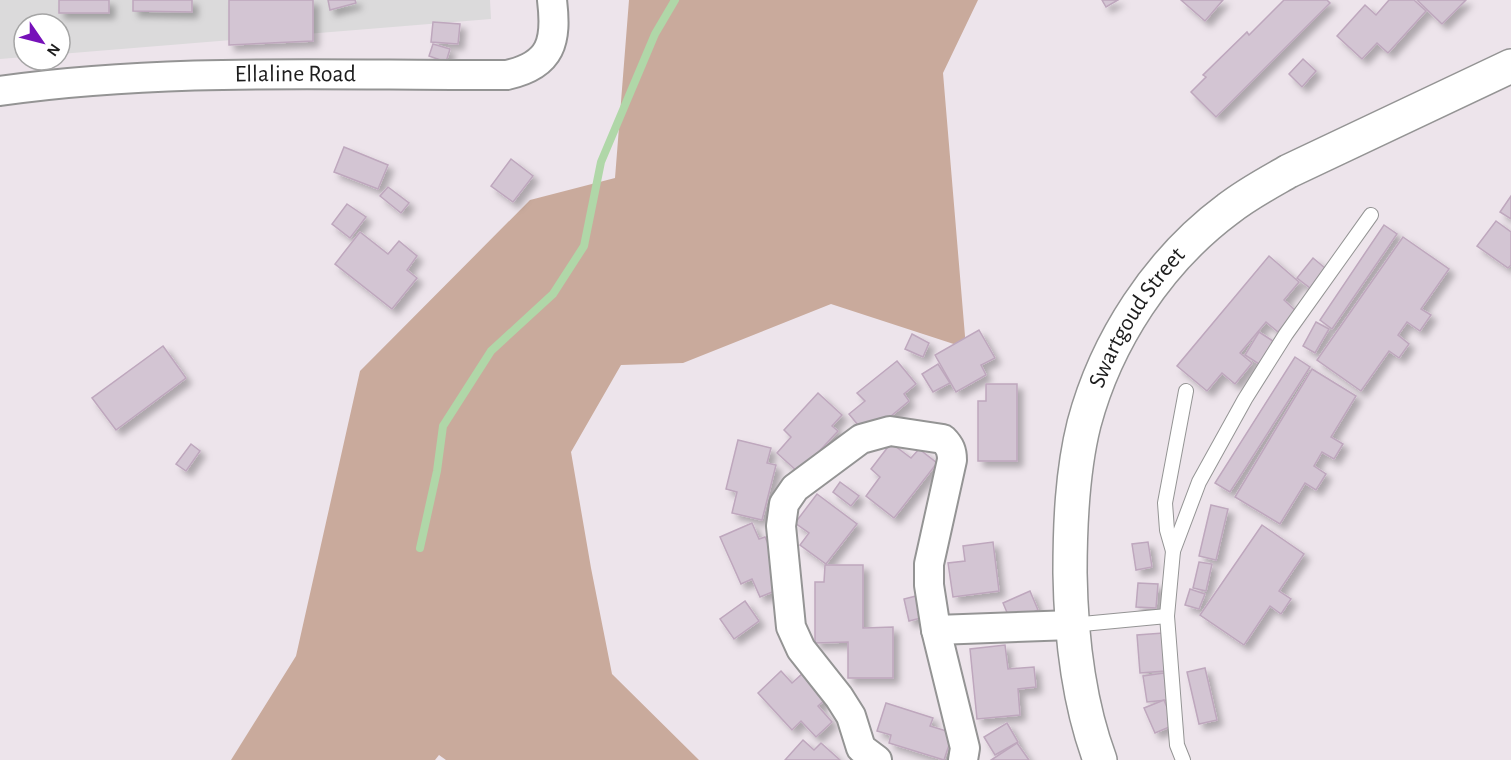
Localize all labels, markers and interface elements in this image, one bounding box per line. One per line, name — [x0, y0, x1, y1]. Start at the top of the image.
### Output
north arrow — [12, 12, 72, 72]
text: N — [44, 41, 63, 59]
street label: Ellaline Road — [234, 62, 356, 87]
street label: Swartgoud Street — [1085, 243, 1190, 391]

